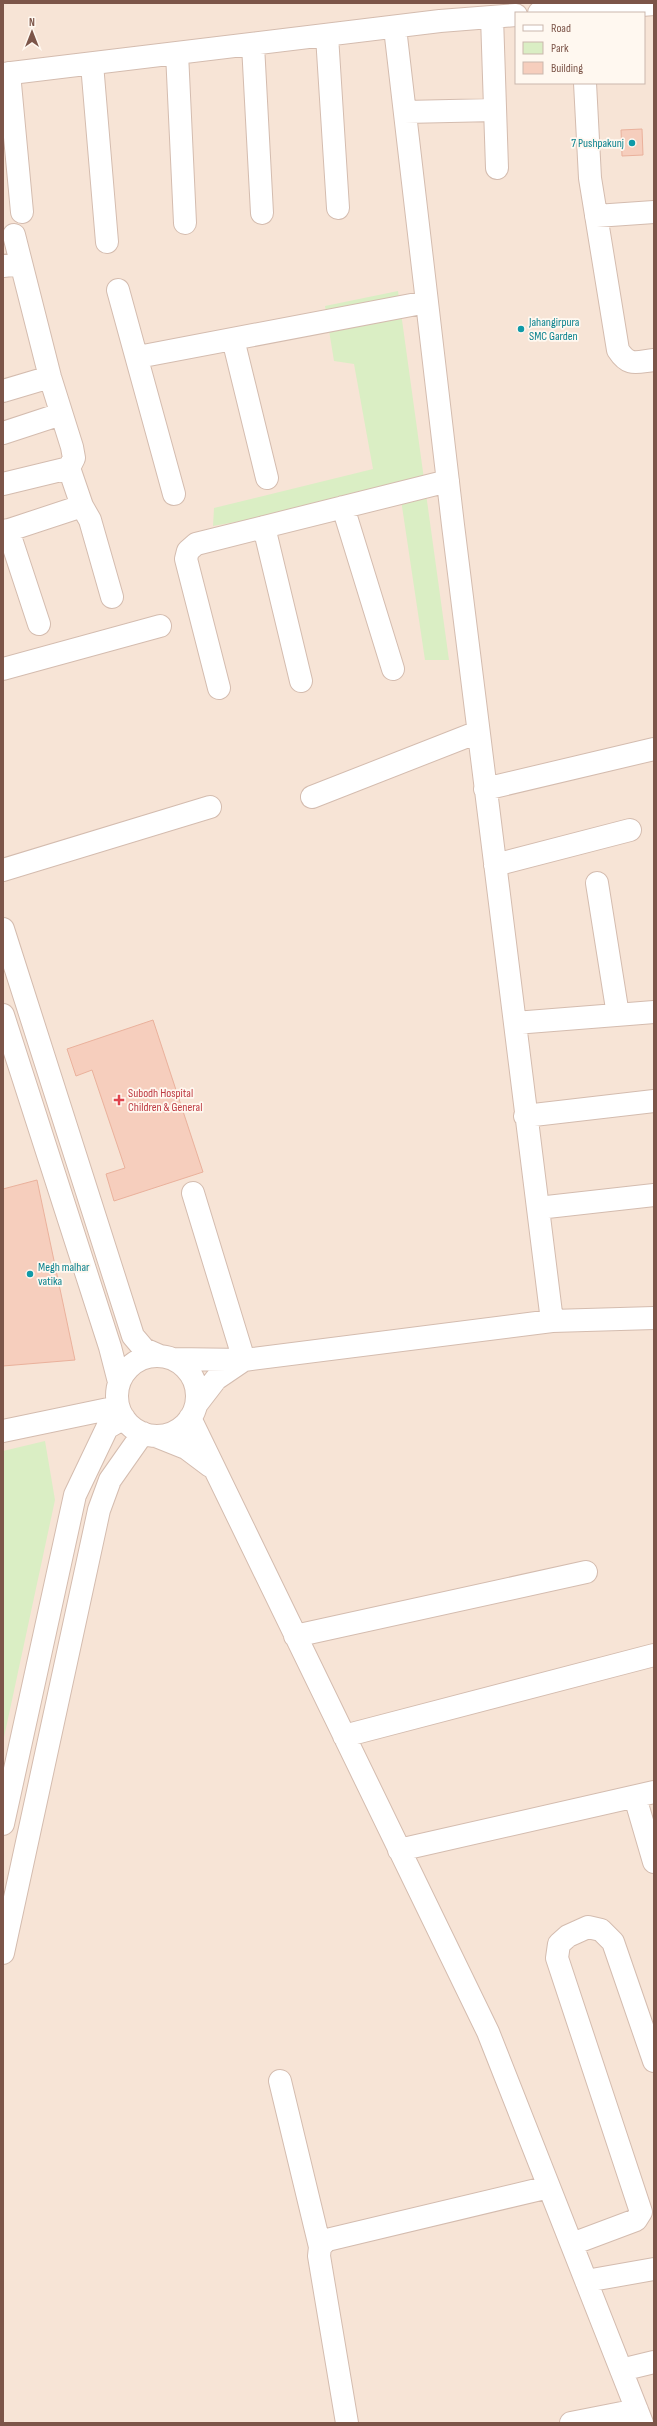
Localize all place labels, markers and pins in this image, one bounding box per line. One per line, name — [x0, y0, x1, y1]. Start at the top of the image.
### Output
place label: 7 Pushpakunj — [571, 136, 624, 151]
marker: 7 Pushpakunj — [627, 138, 637, 148]
place label: Jahangirpura SMC Garden — [528, 315, 580, 344]
marker: Jahangirpura SMC Garden — [516, 324, 526, 334]
place label: Subodh Hospital Children & General — [128, 1086, 202, 1115]
marker: Subodh Hospital Children & General — [113, 1094, 125, 1106]
place label: Megh malhar vatika — [38, 1260, 90, 1289]
marker: Megh malhar vatika — [25, 1269, 35, 1279]

